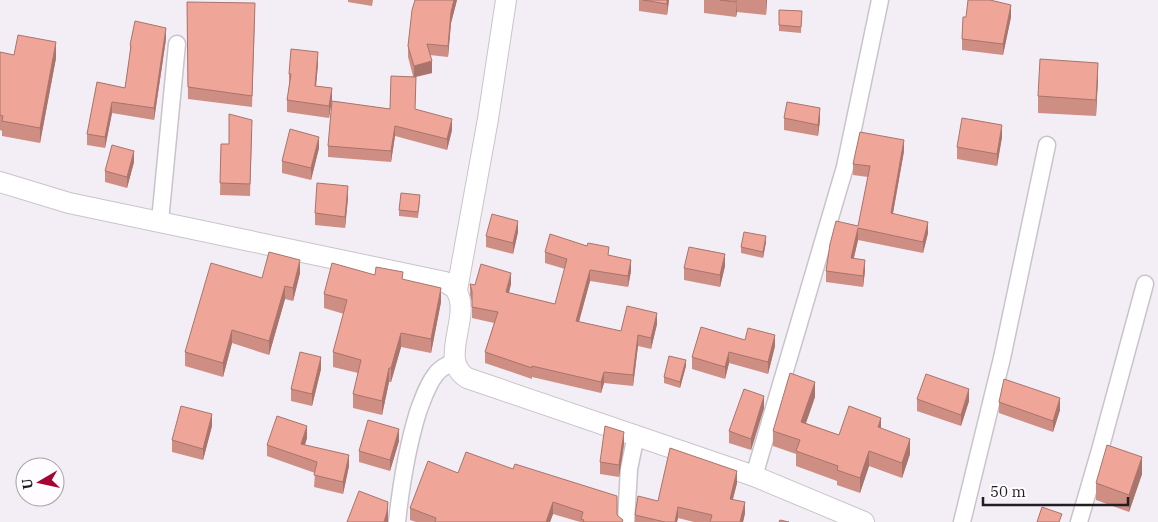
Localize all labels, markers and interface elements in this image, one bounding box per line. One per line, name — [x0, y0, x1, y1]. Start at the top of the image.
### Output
north arrow — [15, 457, 65, 507]
scale bar — [983, 474, 1128, 506]
text: U — [17, 477, 37, 491]
text: 50 m — [990, 482, 1026, 501]

